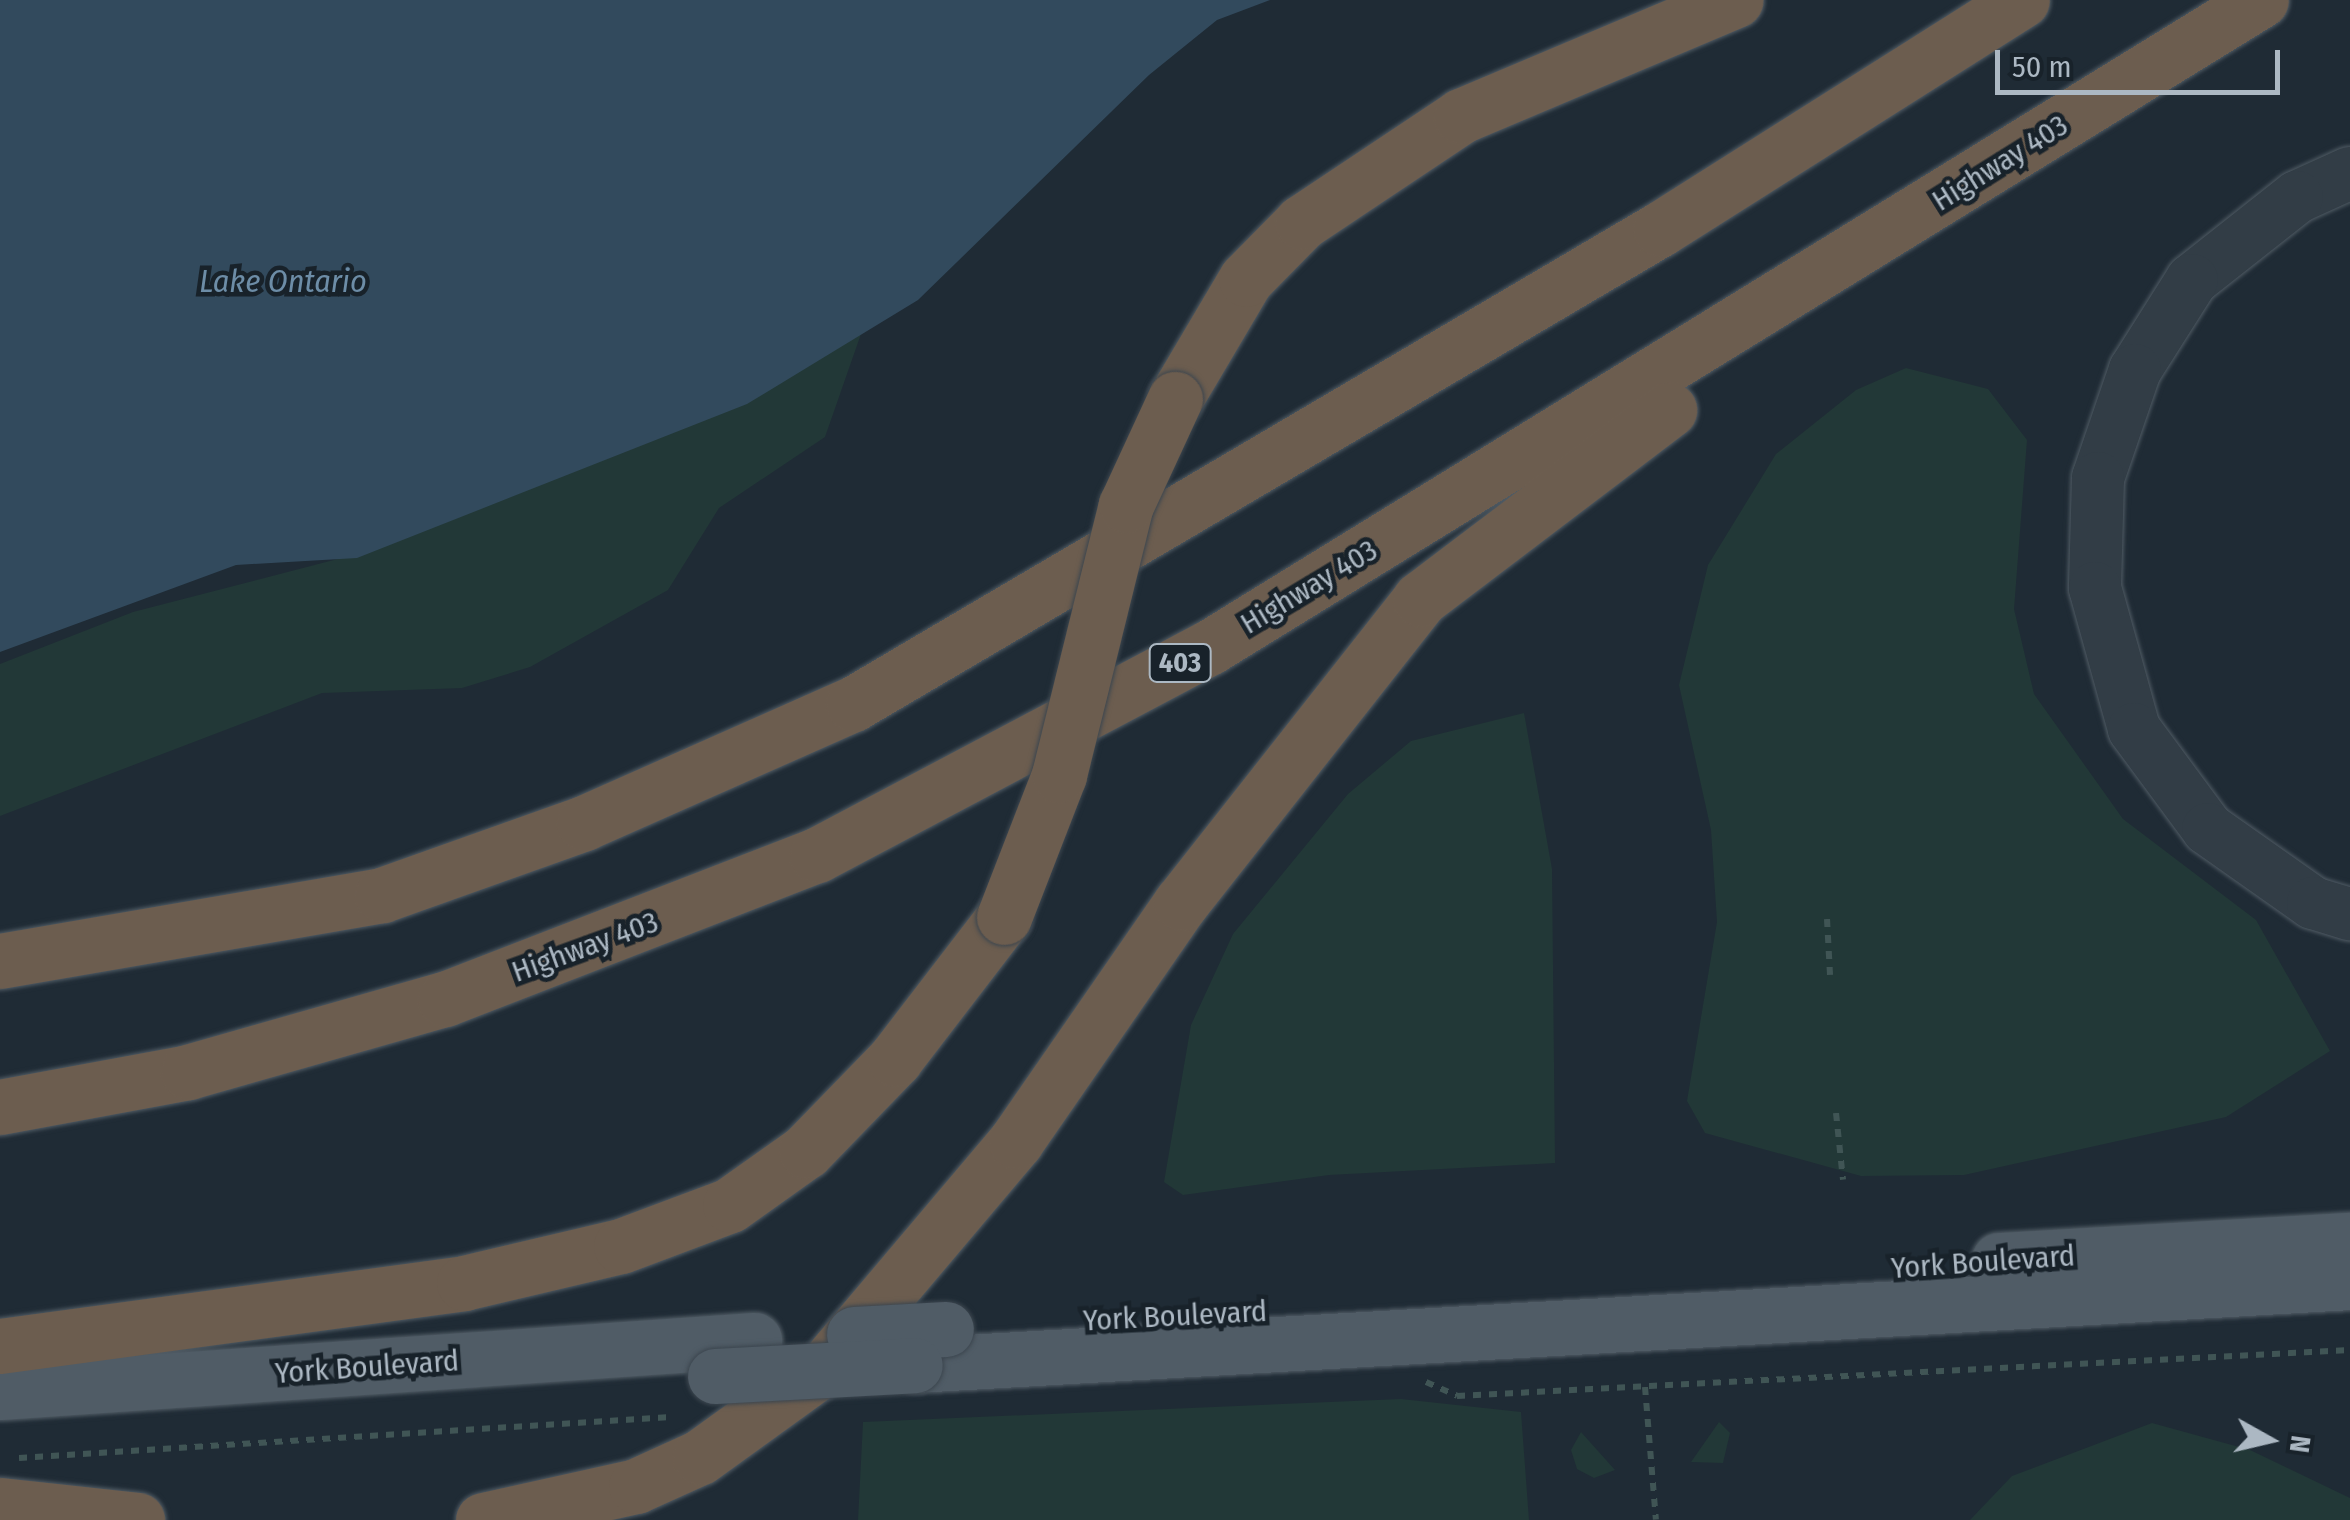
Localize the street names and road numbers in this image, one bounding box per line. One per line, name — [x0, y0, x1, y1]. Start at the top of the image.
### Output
street label: Highway 403 — [1926, 107, 2074, 219]
street label: Highway 403 — [1234, 532, 1384, 642]
road number: 403 — [1148, 640, 1212, 686]
street label: Highway 403 — [507, 904, 663, 990]
street label: York Boulevard — [1890, 1238, 2076, 1286]
street label: York Boulevard — [1082, 1293, 1268, 1339]
street label: York Boulevard — [274, 1343, 460, 1391]

